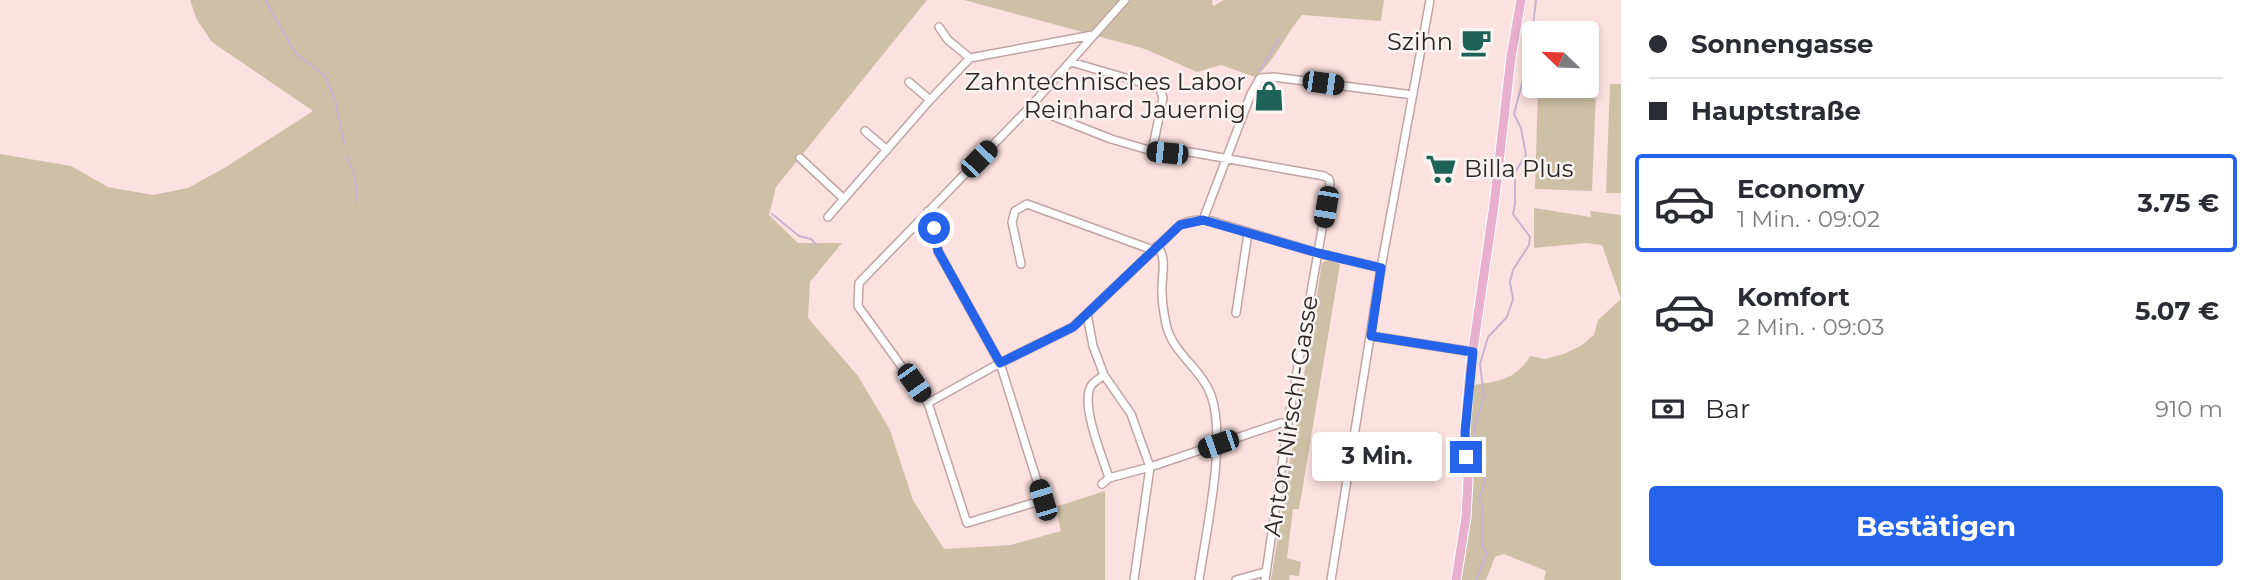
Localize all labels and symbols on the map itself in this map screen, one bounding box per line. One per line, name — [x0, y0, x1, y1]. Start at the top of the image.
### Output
north arrow — [1522, 21, 1600, 98]
cafe icon: Szihn — [1459, 25, 1493, 59]
place label: Szihn — [1387, 27, 1453, 56]
place label: Zahntechnisches Labor Reinhard Jauernig — [965, 67, 1246, 124]
car — [1301, 70, 1346, 96]
shop icon: Zahntechnisches Labor Reinhard Jauernig — [1252, 79, 1286, 113]
car — [957, 137, 1002, 181]
car — [1146, 140, 1189, 166]
supermarket icon: Billa Plus — [1424, 152, 1458, 186]
place label: Billa Plus — [1464, 154, 1573, 183]
car — [1313, 184, 1340, 230]
route start — [918, 212, 950, 244]
street label: Anton Nirschl-Gasse — [1257, 293, 1324, 538]
car — [894, 360, 935, 406]
car — [1195, 427, 1242, 461]
callout: 3 Min. — [1312, 433, 1442, 482]
route end — [1450, 441, 1482, 473]
car — [1027, 477, 1060, 523]

